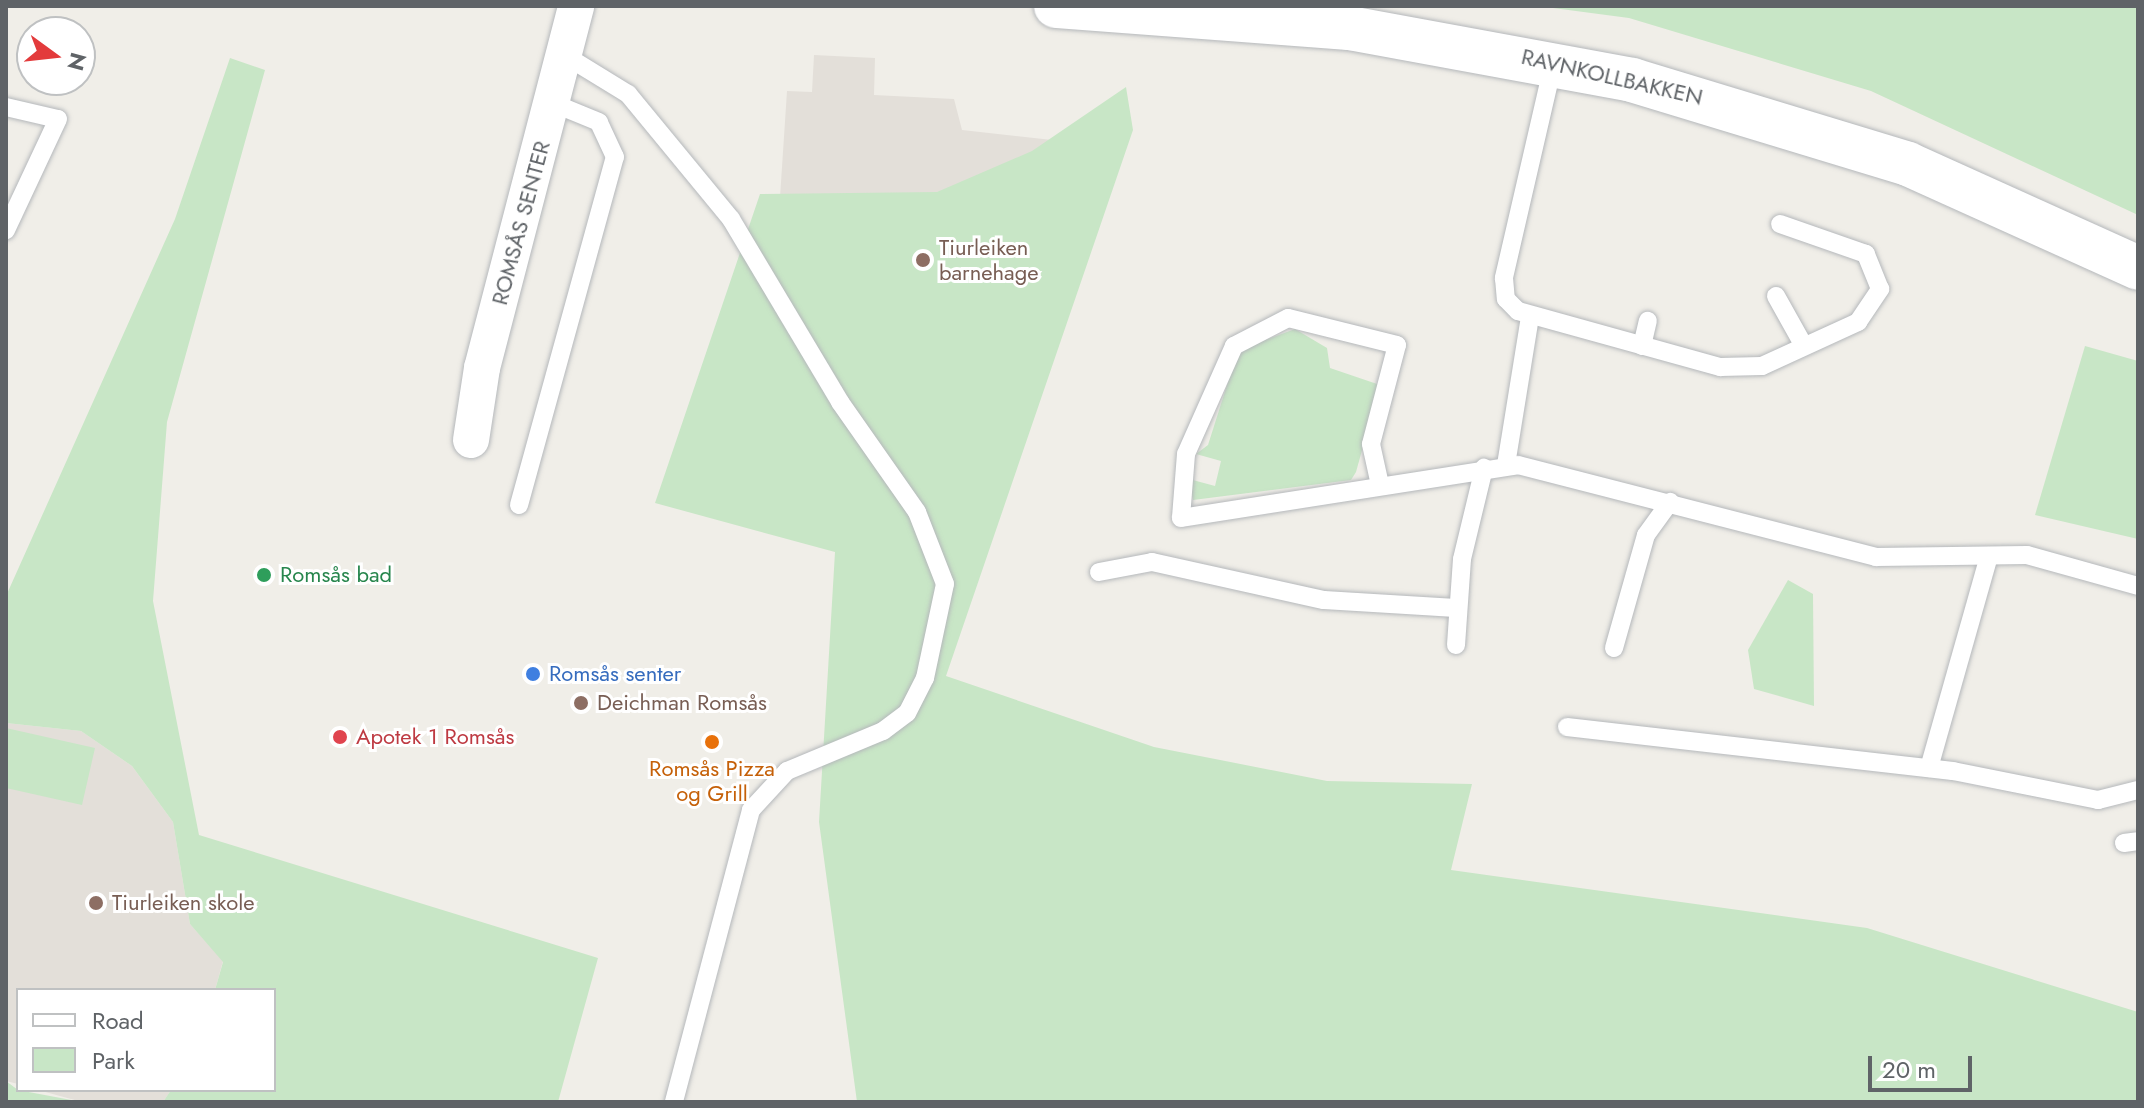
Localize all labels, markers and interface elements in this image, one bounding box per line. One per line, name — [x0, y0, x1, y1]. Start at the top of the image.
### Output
north arrow — [16, 16, 96, 96]
street label: RAVNKOLLBAKKEN — [1519, 43, 1705, 111]
text: N — [60, 49, 95, 74]
street label: ROMSÅS SENTER — [486, 138, 556, 308]
place label: Tiurleiken barnehage — [939, 234, 1039, 286]
marker: Tiurleiken barnehage — [914, 251, 932, 269]
place label: Romsås bad — [280, 562, 392, 588]
marker: Romsås bad — [255, 566, 273, 584]
place label: Romsås senter — [549, 661, 681, 687]
marker: Romsås senter — [524, 665, 542, 683]
place label: Deichman Romsås — [597, 690, 767, 716]
marker: Deichman Romsås — [572, 694, 590, 712]
place label: Apotek 1 Romsås — [356, 724, 514, 750]
marker: Apotek 1 Romsås — [331, 728, 349, 746]
marker: Romsås Pizza og Grill — [703, 733, 721, 751]
place label: Romsås Pizza og Grill — [649, 755, 775, 806]
place label: Tiurleiken skole — [112, 890, 255, 916]
marker: Tiurleiken skole — [87, 894, 105, 912]
legend — [16, 988, 276, 1092]
text: Road — [92, 1003, 144, 1038]
scale bar — [1872, 1040, 1976, 1090]
text: Park — [92, 1043, 135, 1078]
text: 20 m — [1882, 1052, 1936, 1087]

